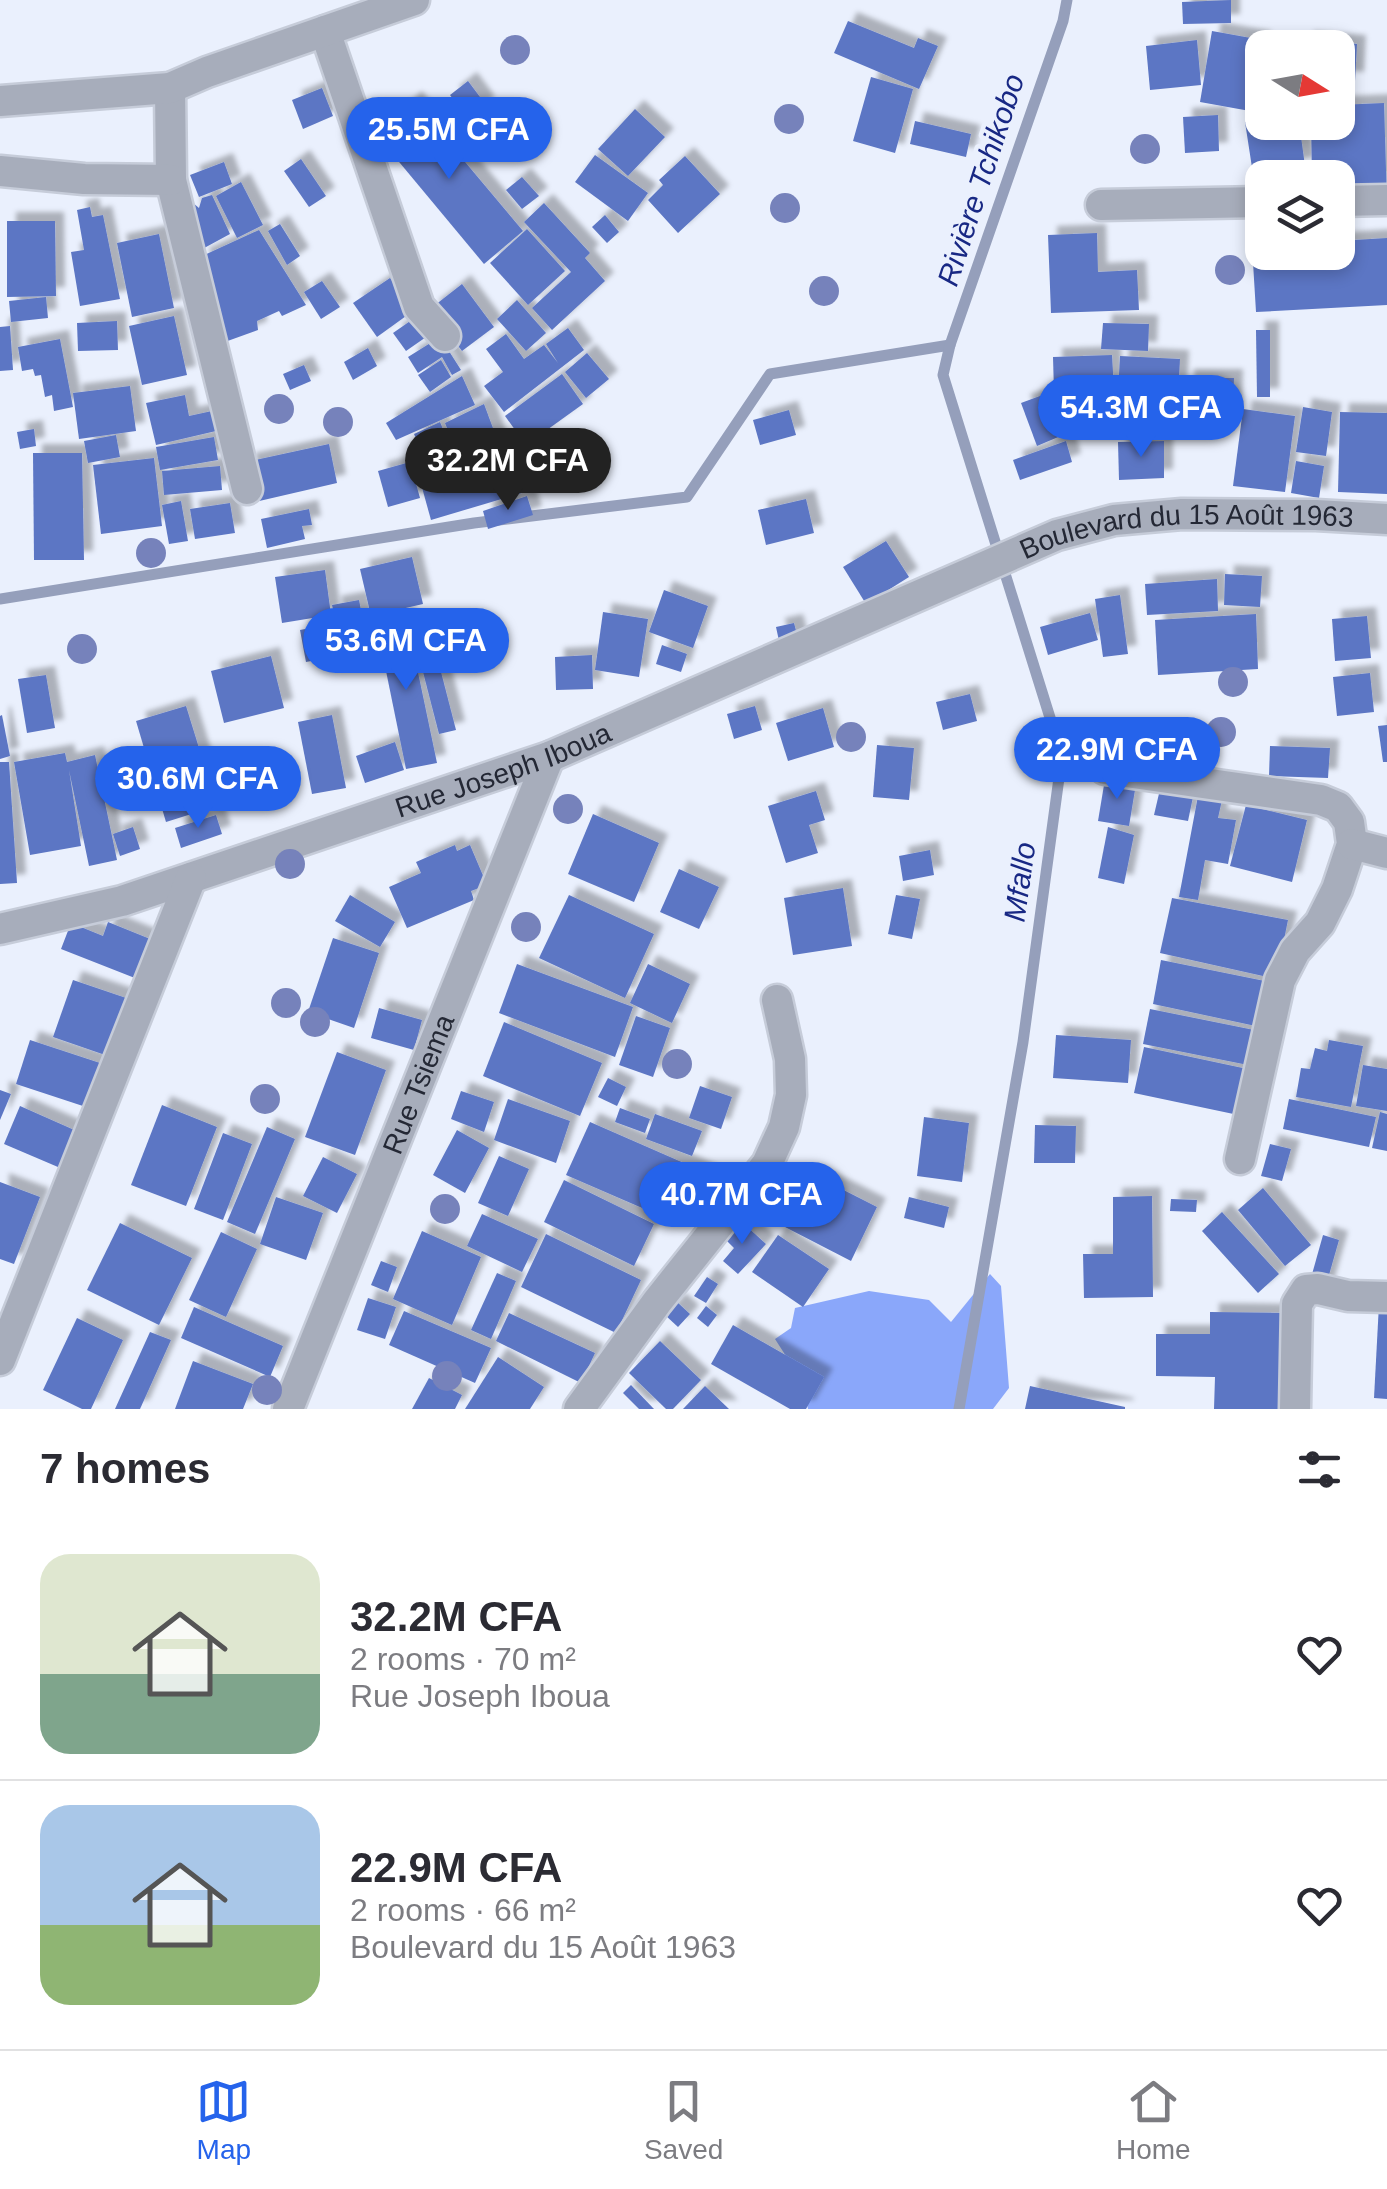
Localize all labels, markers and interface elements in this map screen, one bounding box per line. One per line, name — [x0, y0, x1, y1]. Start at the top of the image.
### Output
north arrow — [1245, 30, 1355, 140]
map controls — [1245, 30, 1355, 270]
water label: Rivière Tchikobo — [931, 70, 1030, 290]
pin: 25.5M CFA — [335, 97, 563, 182]
text: 25.5M CFA — [368, 111, 530, 147]
button: layers — [1245, 160, 1355, 270]
pin: 54.3M CFA — [1027, 375, 1255, 460]
text: 54.3M CFA — [1060, 389, 1222, 425]
pin: 32.2M CFA — [394, 428, 622, 513]
text: 32.2M CFA — [427, 442, 589, 478]
street label: Boulevard du 15 Août 1963 — [1015, 499, 1354, 565]
pin: 53.6M CFA — [292, 608, 520, 693]
text: 53.6M CFA — [325, 622, 487, 658]
street label: Rue Joseph Iboua — [391, 717, 616, 824]
pin: 22.9M CFA — [1003, 717, 1231, 802]
text: 22.9M CFA — [1036, 731, 1198, 767]
pin: 30.6M CFA — [84, 746, 312, 831]
text: 30.6M CFA — [117, 760, 279, 796]
water label: Mfallo — [998, 840, 1041, 924]
street label: Rue Tsiema — [377, 1010, 460, 1158]
pin: 40.7M CFA — [628, 1162, 856, 1247]
text: 40.7M CFA — [661, 1176, 823, 1212]
icon: filters — [1292, 1442, 1347, 1497]
text: 7 homes — [40, 1445, 210, 1492]
text: 32.2M CFA — [350, 1593, 562, 1640]
icon: home — [120, 1594, 240, 1714]
icon: heart — [1292, 1627, 1347, 1682]
text: 2 rooms · 70 m² — [350, 1641, 576, 1677]
text: Rue Joseph Iboua — [350, 1678, 610, 1714]
text: 22.9M CFA — [350, 1844, 562, 1891]
icon: home — [120, 1845, 240, 1965]
icon: heart — [1292, 1878, 1347, 1933]
text: 2 rooms · 66 m² — [350, 1892, 576, 1928]
text: Boulevard du 15 Août 1963 — [350, 1929, 736, 1965]
tab: Map — [196, 2074, 251, 2166]
tab: Saved — [644, 2074, 723, 2166]
tab: Home — [1116, 2074, 1191, 2166]

